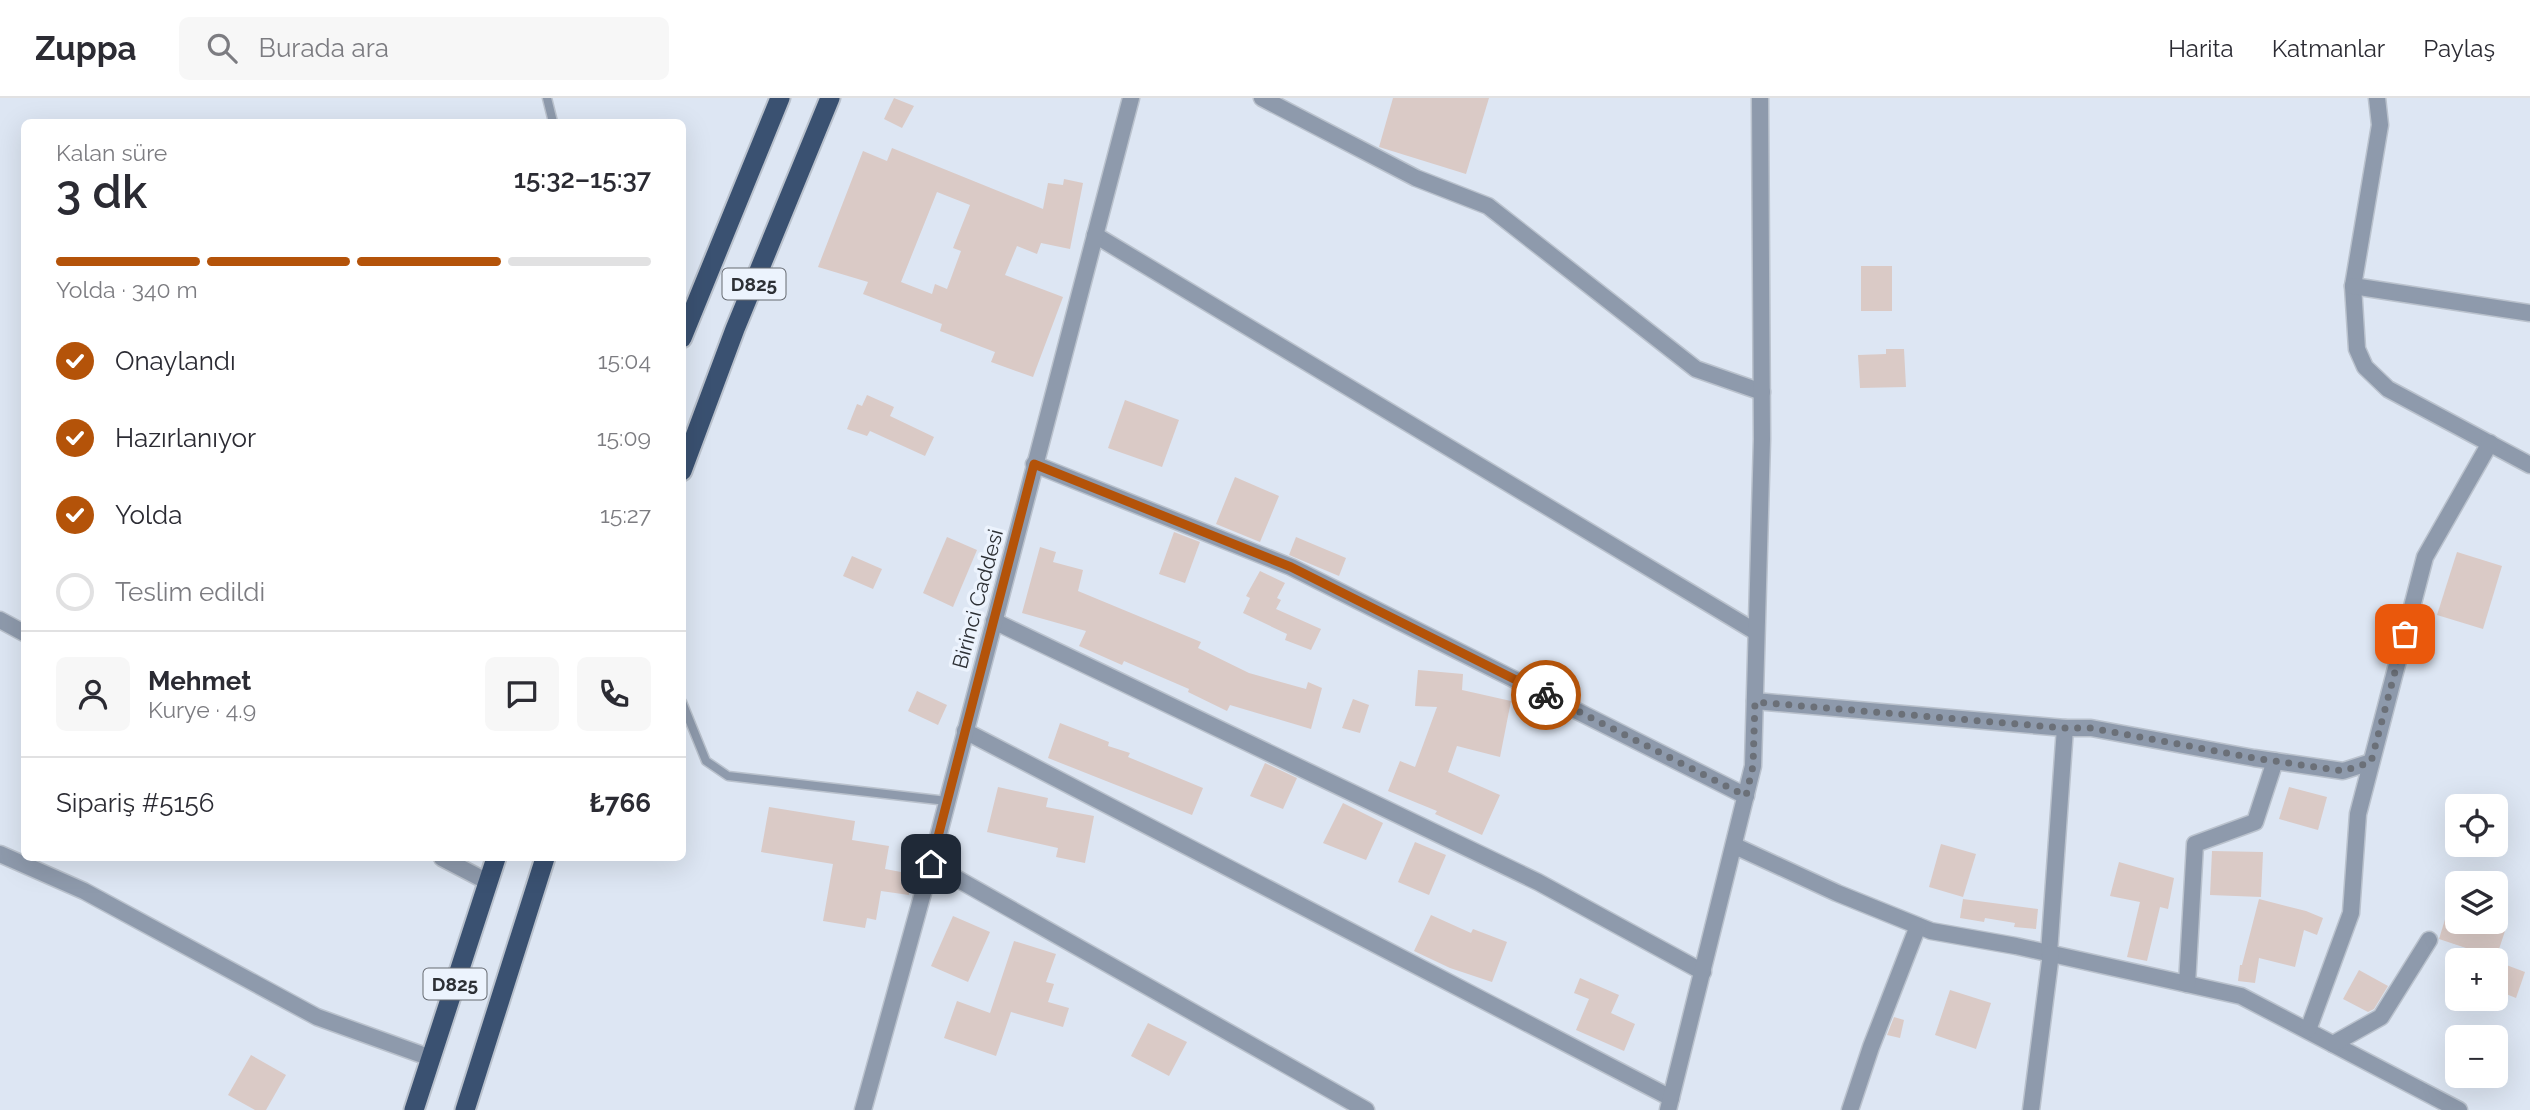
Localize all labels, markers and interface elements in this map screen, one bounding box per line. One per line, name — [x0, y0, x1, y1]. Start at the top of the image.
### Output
search box — [179, 17, 669, 80]
text: Zuppa — [35, 29, 137, 68]
icon: search — [203, 29, 241, 67]
text: Burada ara — [259, 33, 389, 63]
text: Harita — [2168, 34, 2234, 63]
text: Katmanlar — [2272, 34, 2385, 63]
text: Paylaş — [2423, 34, 2495, 63]
text: Kalan süre — [56, 139, 167, 166]
text: 15:32–15:37 — [514, 164, 651, 194]
text: 3 dk — [56, 165, 147, 219]
road number: D825 — [722, 268, 786, 300]
text: Yolda · 340 m — [56, 276, 198, 303]
icon: check — [56, 342, 94, 380]
text: Onaylandı — [115, 346, 236, 376]
text: 15:04 — [598, 347, 651, 374]
icon: check — [56, 419, 94, 457]
text: Hazırlanıyor — [115, 423, 256, 453]
text: 15:09 — [597, 424, 651, 451]
icon: check — [56, 496, 94, 534]
text: Yolda — [115, 500, 182, 530]
text: 15:27 — [600, 501, 651, 528]
street label: Birinci Caddesi — [947, 526, 1008, 671]
text: Teslim edildi — [115, 577, 265, 607]
pin — [2375, 604, 2435, 664]
icon: bag — [2386, 615, 2424, 653]
button: person — [56, 657, 130, 731]
button: chat — [485, 657, 559, 731]
button: phone — [577, 657, 651, 731]
courier — [1511, 660, 1581, 730]
text: Mehmet — [148, 666, 251, 696]
icon: bike — [1527, 676, 1565, 714]
text: Kurye · 4.9 — [148, 696, 256, 723]
text: Sipariş #5156 — [56, 788, 214, 818]
text: ₺766 — [589, 788, 651, 818]
map controls — [2445, 794, 2508, 1088]
button: locate — [2445, 794, 2508, 857]
pin — [901, 834, 961, 894]
icon: home — [912, 845, 950, 883]
button: layers — [2445, 871, 2508, 934]
button: + — [2445, 948, 2508, 1011]
road number: D825 — [424, 968, 486, 1000]
button: − — [2445, 1025, 2508, 1088]

